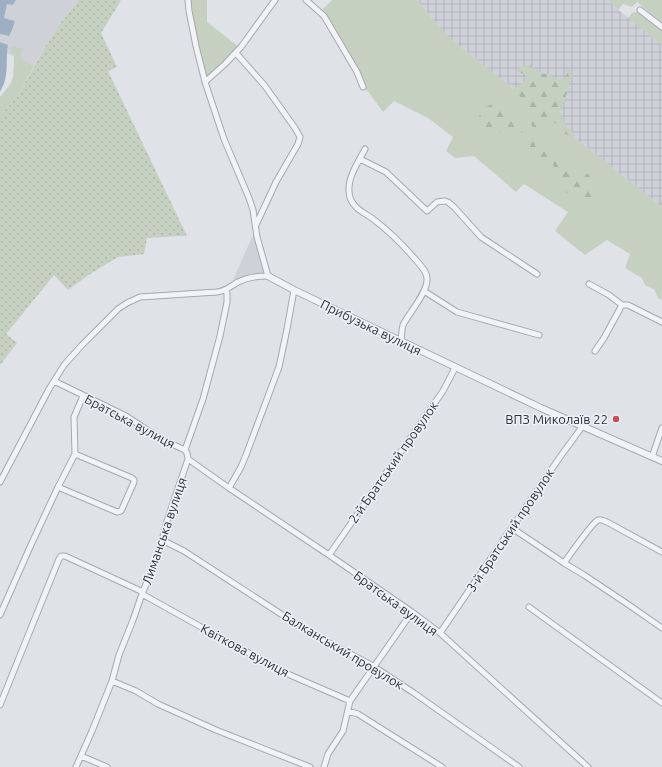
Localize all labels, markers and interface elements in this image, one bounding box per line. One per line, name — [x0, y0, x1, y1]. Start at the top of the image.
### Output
street label: Прибузька вулиця — [318, 296, 424, 358]
street label: Братська вулиця — [82, 391, 178, 451]
street label: 2-й Братський провулок — [346, 398, 441, 526]
place label: ВПЗ Миколаїв 22 — [505, 412, 608, 426]
marker: ВПЗ Миколаїв 22 — [611, 414, 621, 424]
street label: 3-й Братський провулок — [464, 466, 557, 594]
street label: Лиманська вулиця — [139, 475, 189, 587]
street label: Братська вулиця — [351, 568, 441, 638]
street label: Балканський провулок — [280, 608, 406, 692]
street label: Квіткова вулиця — [198, 621, 292, 679]

